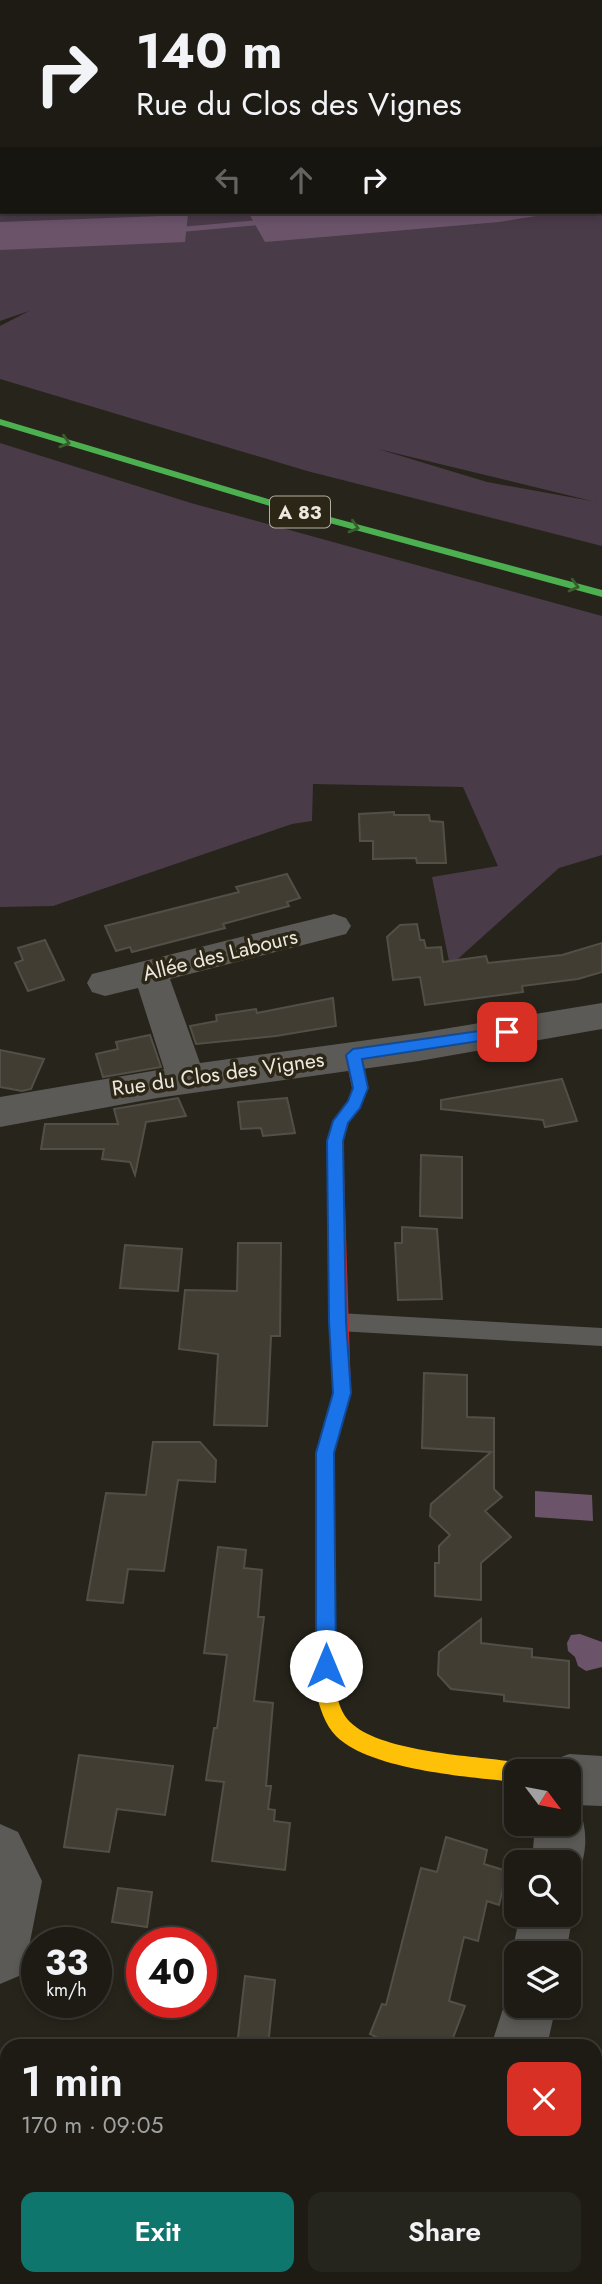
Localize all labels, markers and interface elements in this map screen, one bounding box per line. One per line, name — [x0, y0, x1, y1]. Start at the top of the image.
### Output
text: 140 m — [136, 16, 282, 86]
icon: right — [21, 28, 112, 119]
text: Rue du Clos des Vignes — [136, 81, 462, 127]
icon: left — [209, 161, 247, 199]
icon: ahead — [282, 161, 320, 199]
icon: right — [355, 161, 393, 199]
one-way arrow — [59, 434, 71, 449]
road number: A 83 — [270, 496, 330, 527]
one-way arrow — [348, 518, 360, 533]
one-way arrow — [568, 578, 580, 592]
street label: Allée des Labours — [139, 921, 301, 989]
pin — [477, 1002, 537, 1062]
icon: arrive — [488, 1013, 526, 1051]
street label: Rue du Clos des Vignes — [110, 1044, 326, 1104]
position arrow — [289, 1629, 363, 1703]
north arrow — [504, 1759, 581, 1836]
map controls — [504, 1759, 581, 2018]
button: search — [504, 1850, 581, 1927]
speed limit sign: 40 — [126, 1927, 217, 2018]
text: 33 — [45, 1938, 88, 1988]
button: layers — [504, 1941, 581, 2018]
text: km/h — [46, 1977, 87, 2003]
text: 1 min — [21, 2051, 123, 2112]
button: close — [507, 2062, 581, 2136]
text: 170 m · 09:05 — [21, 2108, 164, 2142]
button: Exit — [21, 2192, 294, 2272]
button: Share — [308, 2192, 581, 2272]

